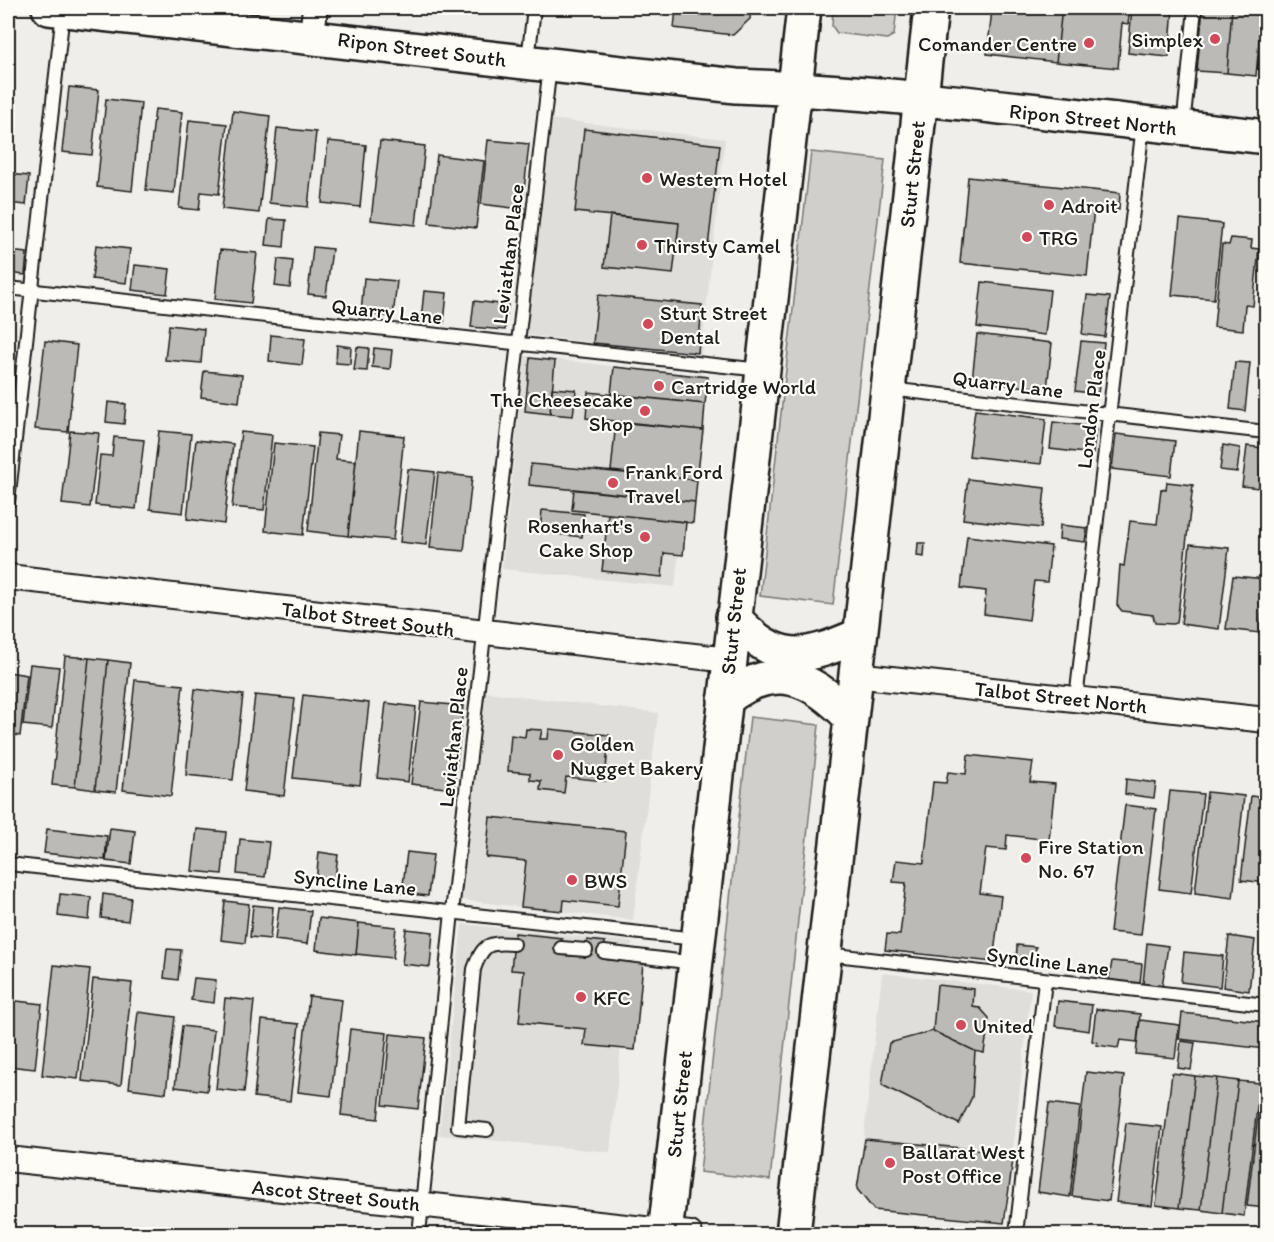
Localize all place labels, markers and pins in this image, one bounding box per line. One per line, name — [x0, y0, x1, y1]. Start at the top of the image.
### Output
place label: Simplex — [1131, 27, 1204, 52]
place label: Comander Centre — [918, 31, 1077, 56]
marker: Simplex — [1208, 32, 1222, 46]
marker: Comander Centre — [1082, 36, 1096, 50]
place label: Western Hotel — [659, 166, 787, 191]
marker: Western Hotel — [640, 171, 654, 185]
place label: Adroit — [1061, 193, 1118, 218]
marker: Adroit — [1042, 198, 1056, 212]
place label: TRG — [1039, 225, 1078, 250]
marker: TRG — [1020, 230, 1034, 244]
place label: Thirsty Camel — [654, 233, 780, 258]
marker: Thirsty Camel — [635, 238, 649, 252]
place label: Sturt Street Dental — [660, 300, 767, 349]
marker: Sturt Street Dental — [641, 317, 655, 331]
place label: Cartridge World — [671, 374, 816, 399]
marker: Cartridge World — [652, 379, 666, 393]
place label: The Cheesecake Shop — [490, 387, 633, 436]
marker: The Cheesecake Shop — [638, 404, 652, 418]
place label: Frank Ford Travel — [625, 459, 723, 508]
marker: Frank Ford Travel — [606, 476, 620, 490]
place label: Rosenhart's Cake Shop — [528, 513, 633, 562]
marker: Rosenhart's Cake Shop — [638, 530, 652, 544]
place label: Golden Nugget Bakery — [570, 731, 703, 780]
marker: Golden Nugget Bakery — [551, 748, 565, 762]
place label: Fire Station No. 67 — [1038, 834, 1144, 883]
marker: Fire Station No. 67 — [1019, 851, 1033, 865]
place label: BWS — [584, 868, 627, 893]
marker: BWS — [565, 873, 579, 887]
place label: KFC — [593, 985, 631, 1010]
marker: KFC — [574, 990, 588, 1004]
place label: United — [973, 1013, 1034, 1038]
marker: United — [954, 1018, 968, 1032]
place label: Ballarat West Post Office — [902, 1139, 1025, 1188]
marker: Ballarat West Post Office — [883, 1156, 897, 1170]

